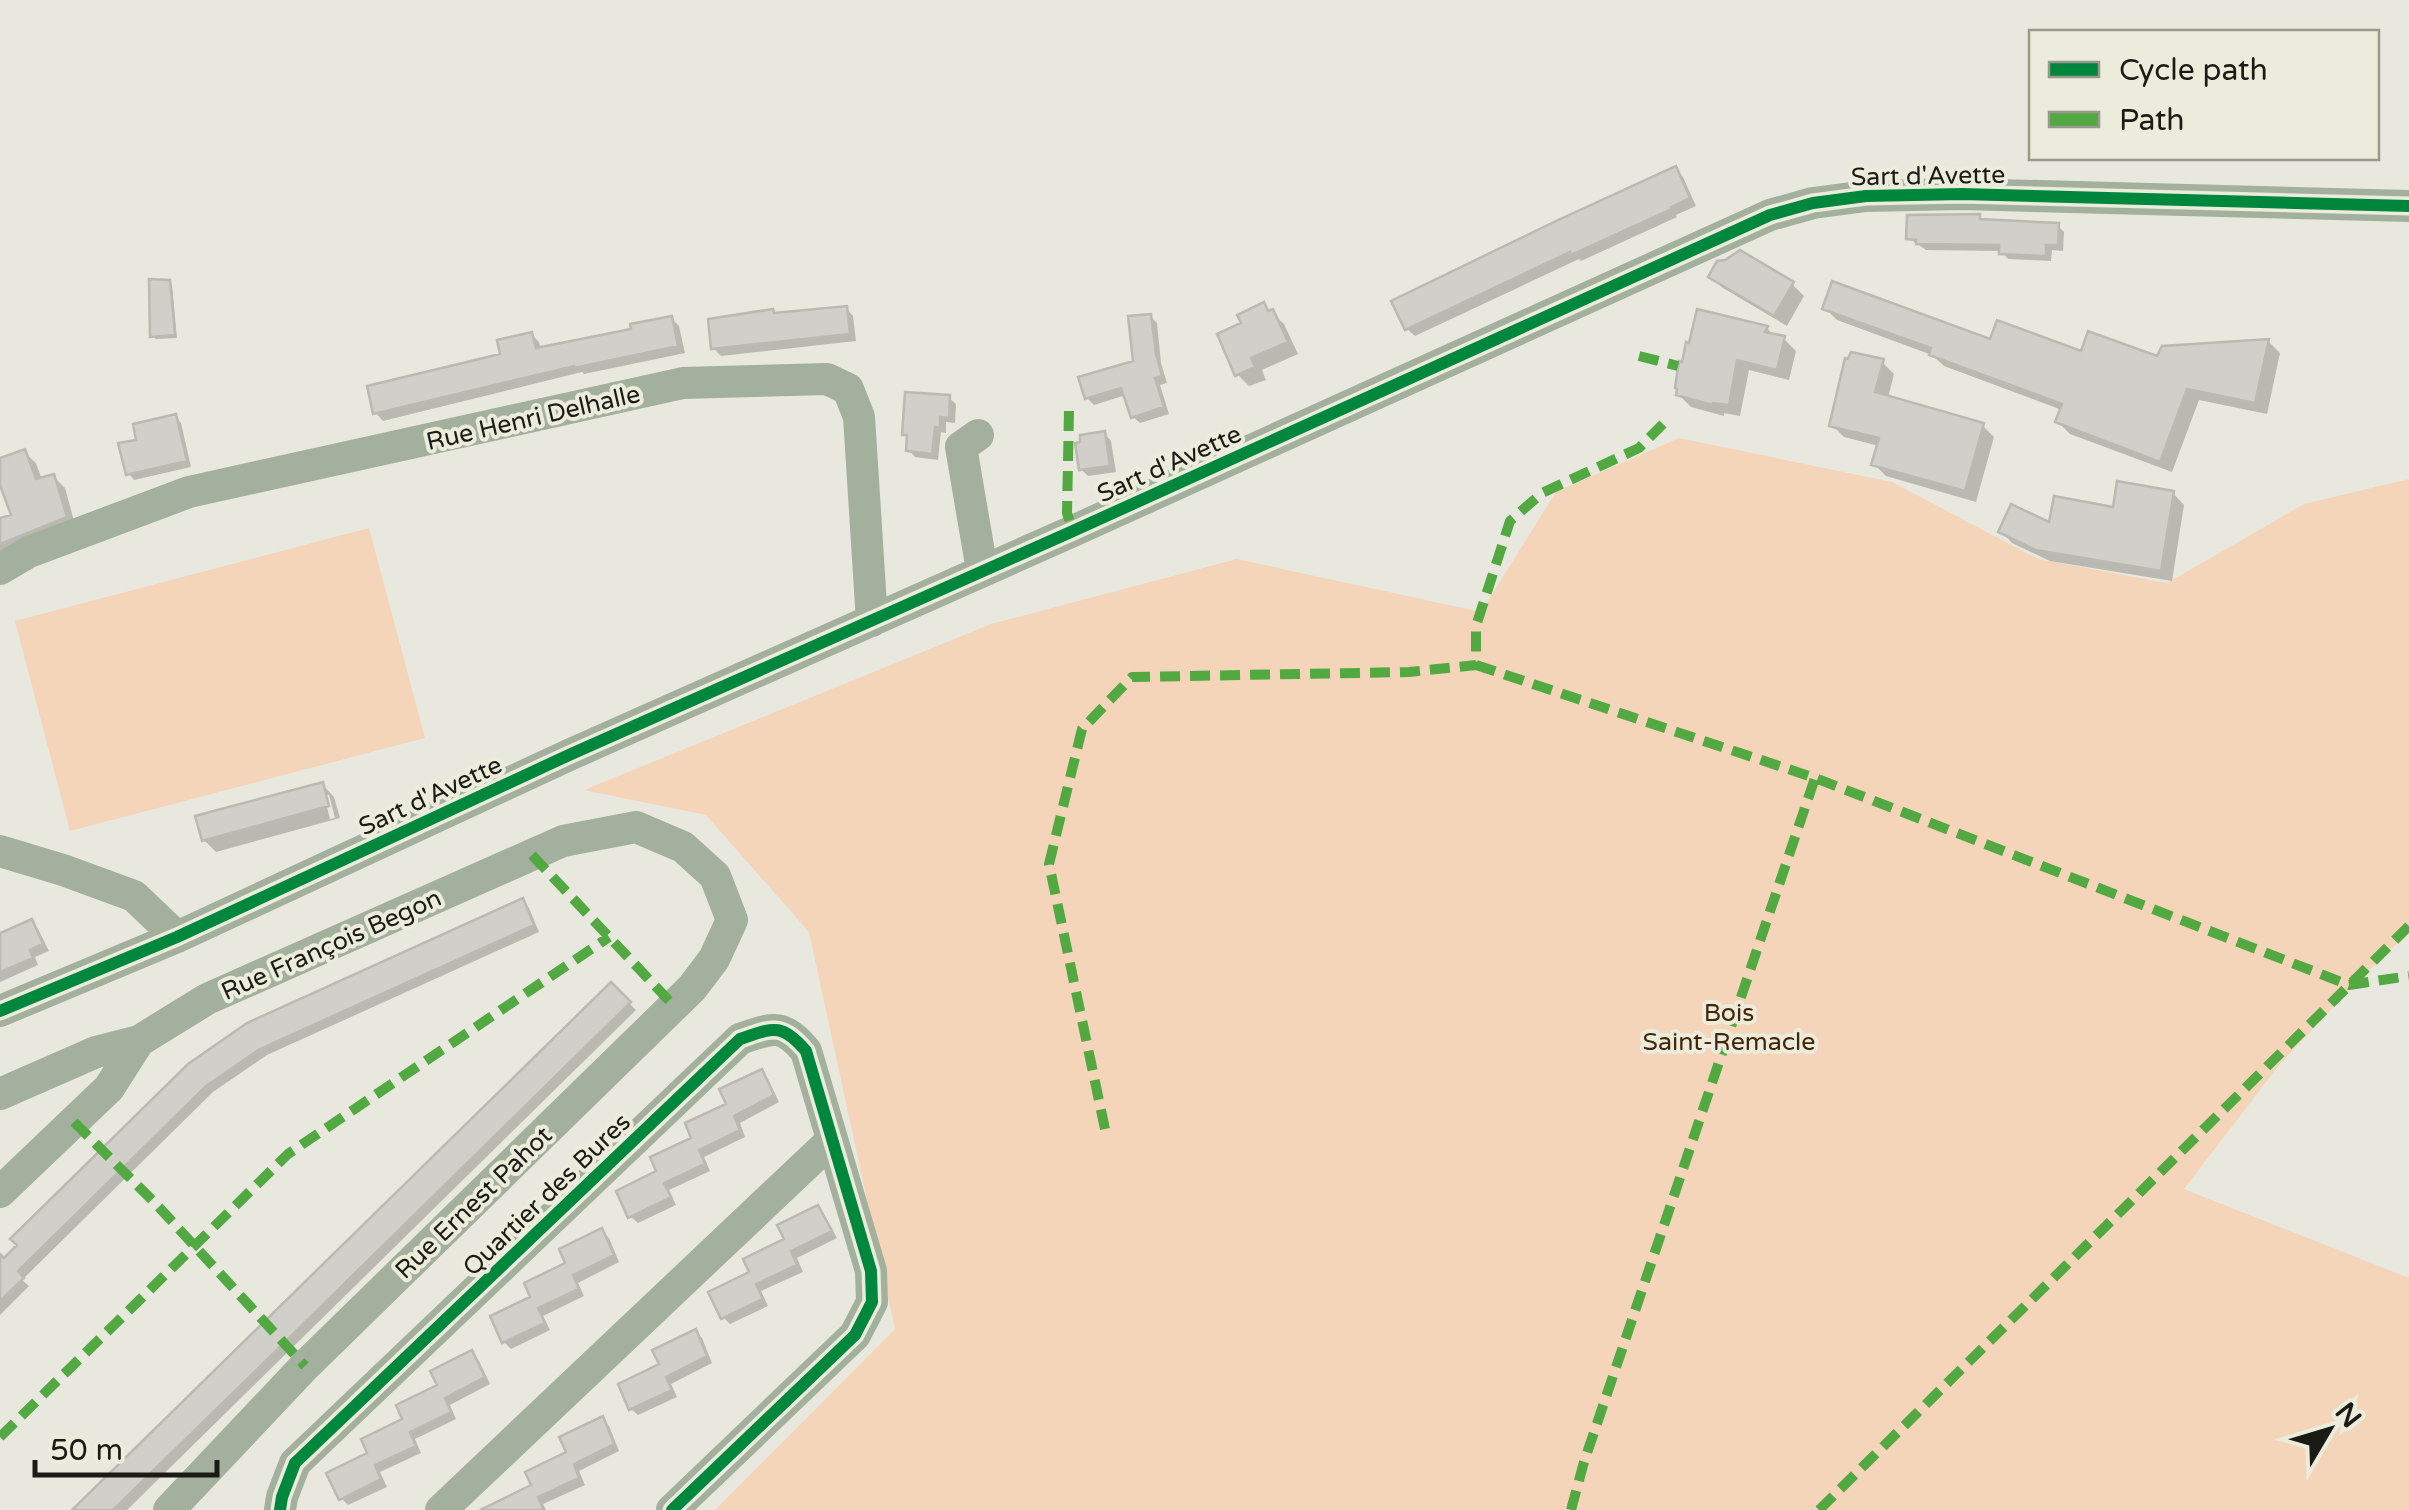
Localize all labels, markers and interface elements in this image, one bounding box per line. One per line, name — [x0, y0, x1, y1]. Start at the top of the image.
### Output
legend — [2029, 30, 2379, 160]
text: Cycle path — [2119, 52, 2268, 89]
text: Path — [2119, 102, 2185, 139]
street label: Sart d'Avette — [1851, 160, 2005, 192]
street label: Rue Henri Delhalle — [423, 379, 643, 457]
street label: Sart d'Avette — [1093, 419, 1246, 509]
street label: Sart d'Avette — [354, 750, 507, 842]
street label: Rue François Begon — [217, 883, 446, 1007]
park label: Bois Saint-Remacle — [1642, 998, 1816, 1057]
street label: Quartier des Bures — [457, 1107, 637, 1282]
street label: Rue Ernest Pahot — [389, 1120, 559, 1285]
north arrow — [2279, 1380, 2379, 1480]
text: N — [2328, 1396, 2368, 1435]
scale bar — [35, 1415, 218, 1477]
text: 50 m — [50, 1432, 123, 1469]

